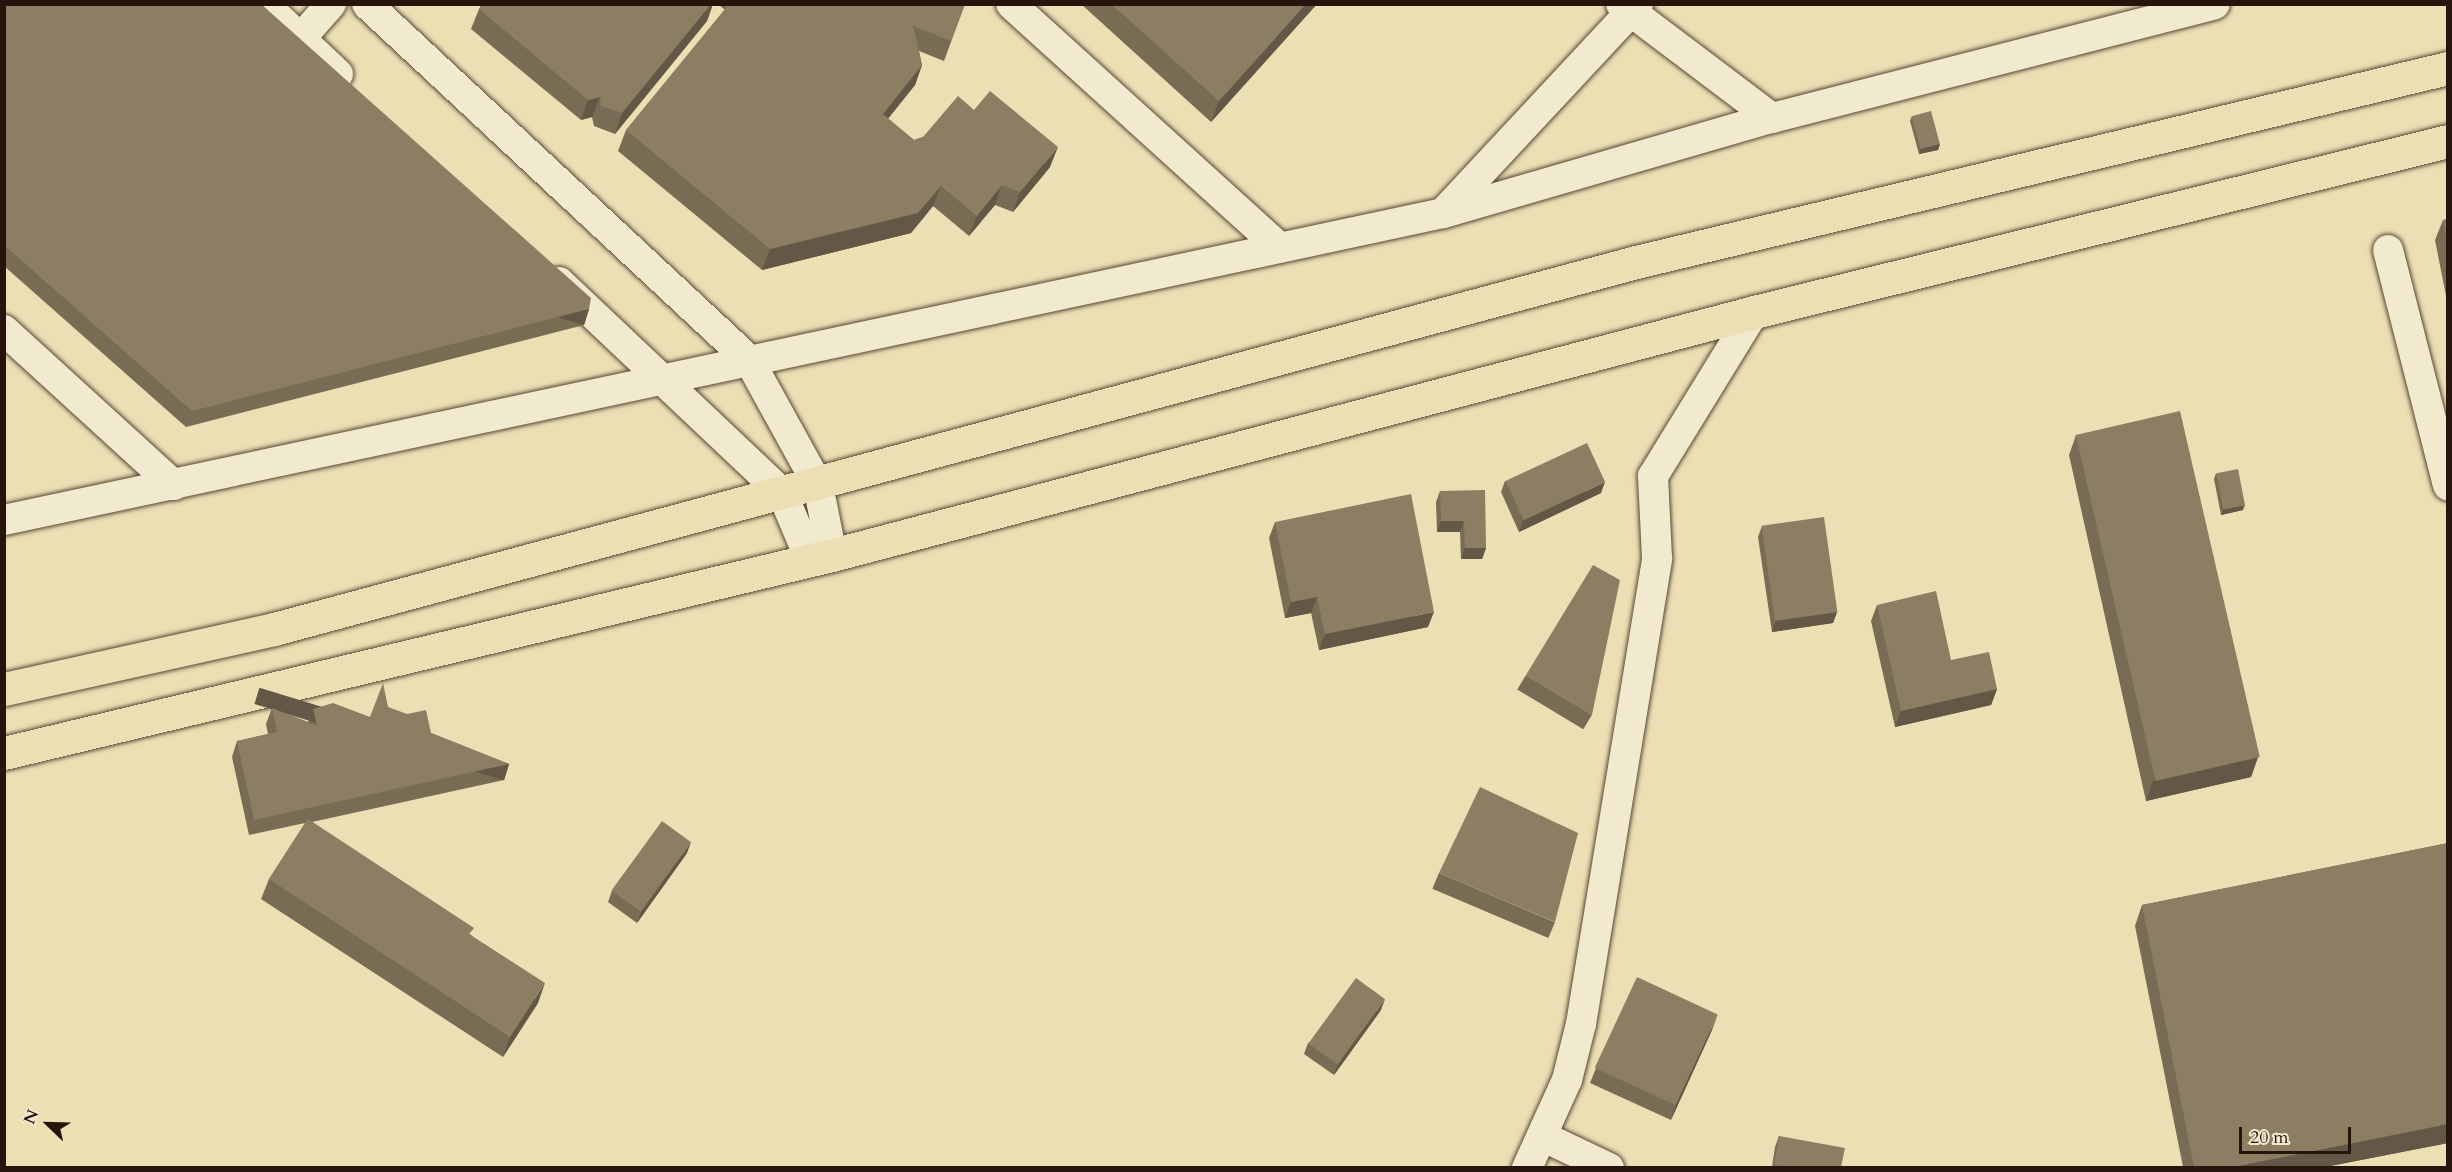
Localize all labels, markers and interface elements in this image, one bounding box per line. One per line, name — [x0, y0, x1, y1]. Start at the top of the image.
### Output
north arrow — [18, 1094, 78, 1154]
text: N — [19, 1106, 44, 1128]
scale bar — [2242, 1115, 2354, 1153]
text: 20 m — [2250, 1125, 2289, 1150]

